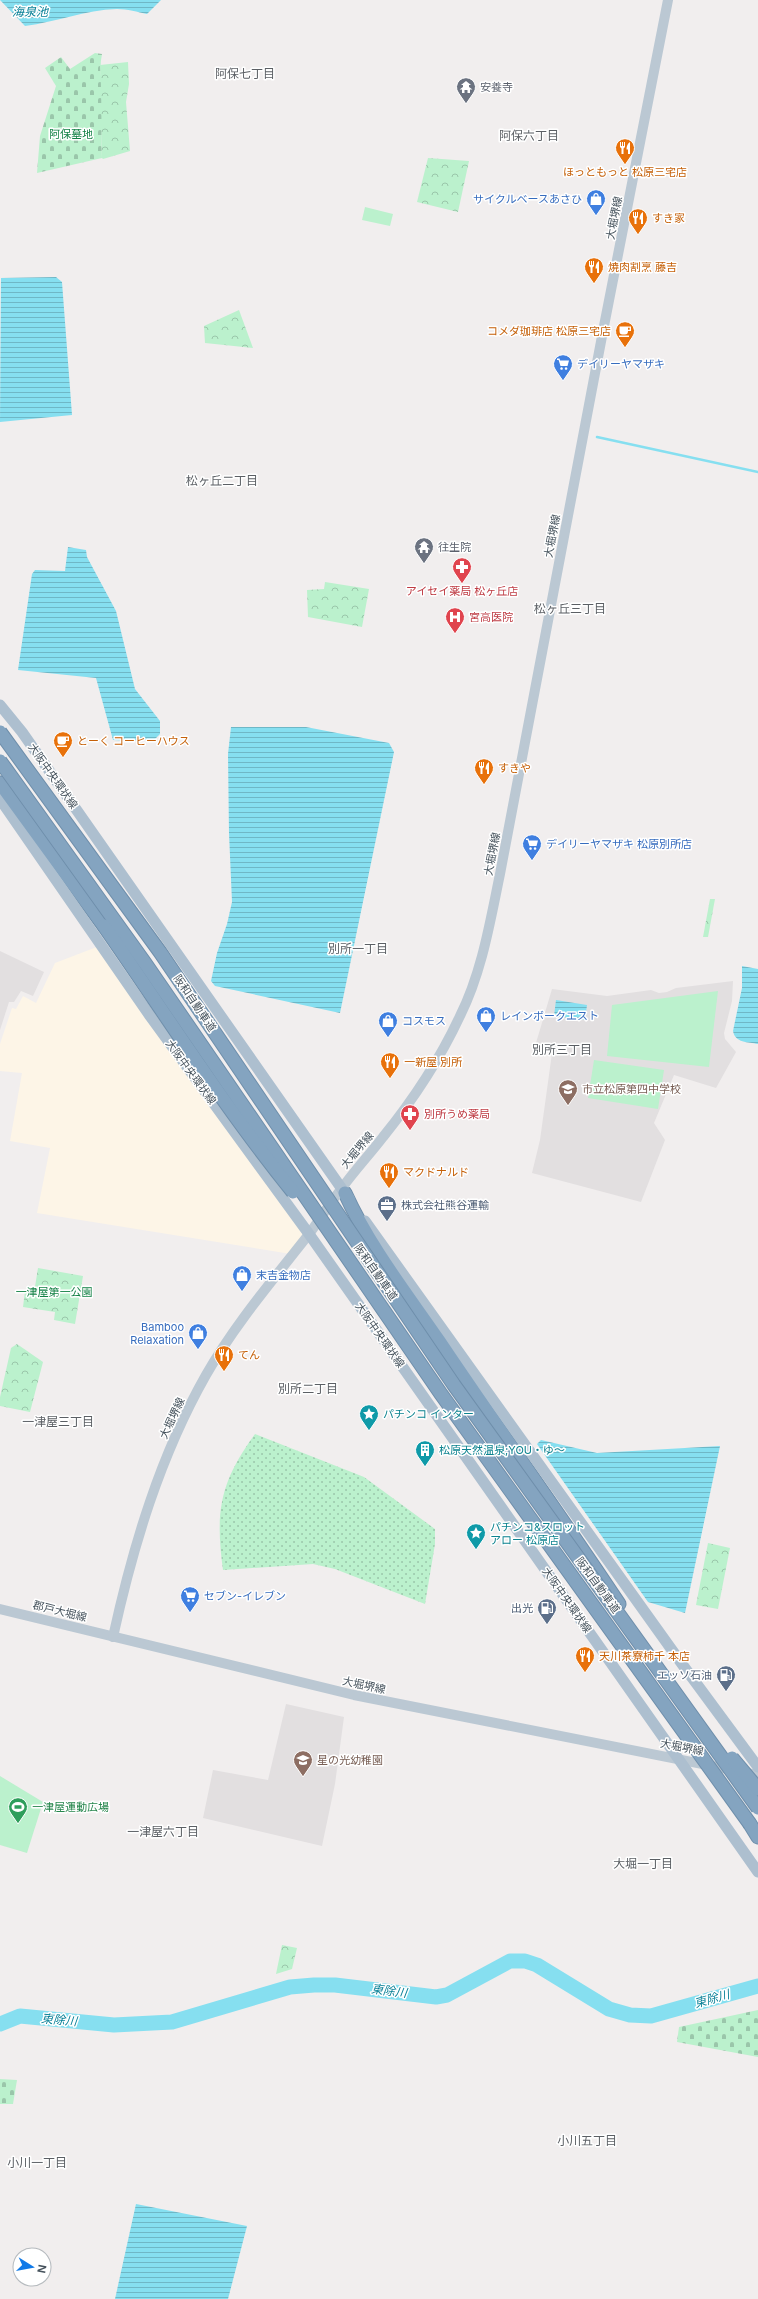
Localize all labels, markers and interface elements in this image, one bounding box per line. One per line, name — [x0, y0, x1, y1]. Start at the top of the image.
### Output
water label: 海泉池 — [12, 4, 49, 19]
district label: 阿保七丁目 — [215, 66, 275, 81]
temple icon: 安養寺 — [455, 76, 477, 104]
place label: 安養寺 — [480, 80, 513, 94]
park label: 阿保墓地 — [49, 127, 93, 141]
district label: 阿保六丁目 — [499, 128, 559, 143]
restaurant icon: ほっともっと 松原三宅店 — [614, 137, 636, 165]
place label: ほっともっと 松原三宅店 — [563, 165, 687, 179]
shop icon: サイクルベースあさひ — [585, 188, 607, 216]
place label: サイクルベースあさひ — [473, 192, 582, 206]
street label: 大堀堺線 — [603, 195, 625, 241]
restaurant icon: すき家 — [627, 207, 649, 235]
place label: すき家 — [652, 211, 685, 225]
restaurant icon: 焼肉割烹 藤吉 — [583, 256, 605, 284]
place label: 焼肉割烹 藤吉 — [608, 260, 677, 274]
cafe icon: コメダ珈琲店 松原三宅店 — [614, 320, 636, 348]
place label: コメダ珈琲店 松原三宅店 — [487, 324, 611, 338]
supermarket icon: デイリーヤマザキ — [552, 353, 574, 381]
place label: デイリーヤマザキ — [577, 357, 665, 371]
district label: 松ヶ丘二丁目 — [186, 473, 258, 488]
street label: 大堀堺線 — [541, 513, 563, 559]
temple icon: 往生院 — [413, 536, 435, 564]
place label: 往生院 — [438, 540, 471, 554]
pharmacy icon: アイセイ薬局 松ヶ丘店 — [451, 556, 473, 584]
place label: アイセイ薬局 松ヶ丘店 — [406, 584, 518, 598]
district label: 松ヶ丘三丁目 — [534, 601, 606, 616]
hospital icon: 宮高医院 — [444, 606, 466, 634]
place label: 宮高医院 — [469, 610, 513, 624]
cafe icon: とーく コーヒーハウス — [52, 730, 74, 758]
place label: とーく コーヒーハウス — [77, 734, 190, 748]
street label: 大阪中央環状線 — [25, 740, 81, 812]
restaurant icon: すきや — [473, 757, 495, 785]
place label: すきや — [498, 761, 531, 775]
street label: 大堀堺線 — [481, 831, 503, 877]
supermarket icon: デイリーヤマザキ 松原別所店 — [521, 833, 543, 861]
place label: デイリーヤマザキ 松原別所店 — [546, 837, 692, 851]
district label: 別所一丁目 — [328, 941, 388, 956]
street label: 阪和自動車道 — [171, 972, 219, 1034]
shop icon: レインボークエスト — [475, 1005, 497, 1033]
place label: レインボークエスト — [500, 1009, 599, 1023]
shop icon: コスモス — [377, 1010, 399, 1038]
place label: コスモス — [402, 1014, 446, 1028]
street label: 大阪中央環状線 — [163, 1037, 219, 1107]
district label: 別所三丁目 — [532, 1042, 592, 1057]
restaurant icon: 一新屋 別所 — [379, 1051, 401, 1079]
place label: 一新屋 別所 — [404, 1055, 463, 1069]
school or university icon: 市立松原第四中学校 — [557, 1078, 579, 1106]
place label: 市立松原第四中学校 — [582, 1082, 681, 1096]
pharmacy icon: 別所うめ薬局 — [399, 1103, 421, 1131]
place label: 別所うめ薬局 — [424, 1107, 490, 1121]
street label: 大堀堺線 — [337, 1129, 377, 1171]
restaurant icon: マクドナルド — [378, 1161, 400, 1189]
place label: マクドナルド — [403, 1165, 469, 1179]
office icon: 株式会社熊谷運輸 — [376, 1194, 398, 1222]
place label: 株式会社熊谷運輸 — [401, 1198, 489, 1212]
street label: 阪和自動車道 — [351, 1241, 401, 1303]
shop icon: 末吉金物店 — [231, 1264, 253, 1292]
place label: 末吉金物店 — [256, 1268, 311, 1282]
park label: 一津屋第一公園 — [16, 1285, 93, 1299]
street label: 大阪中央環状線 — [352, 1299, 408, 1371]
place label: Bamboo Relaxation — [130, 1320, 184, 1347]
shop icon: Bamboo Relaxation — [187, 1322, 209, 1350]
restaurant icon: てん — [213, 1344, 235, 1372]
place label: てん — [238, 1348, 260, 1362]
district label: 別所二丁目 — [278, 1381, 338, 1396]
street label: 大堀堺線 — [156, 1395, 188, 1441]
place icon: パチンコ インター — [358, 1403, 380, 1431]
place label: パチンコ インター — [383, 1407, 474, 1421]
district label: 一津屋三丁目 — [22, 1414, 94, 1429]
building icon: 松原天然温泉;YOU・ゆ〜 — [414, 1439, 436, 1467]
place label: 松原天然温泉;YOU・ゆ〜 — [439, 1443, 565, 1457]
place label: パチンコ&スロット アロー 松原店 — [490, 1520, 585, 1547]
place icon: パチンコ&スロット アロー 松原店 — [465, 1522, 487, 1550]
street label: 阪和自動車道 — [573, 1554, 623, 1616]
street label: 大阪中央環状線 — [539, 1564, 595, 1636]
supermarket icon: セブン-イレブン — [179, 1585, 201, 1613]
place label: セブン-イレブン — [204, 1589, 286, 1603]
fuel station icon: 出光 — [536, 1597, 558, 1625]
street label: 郡戸大堀線 — [32, 1598, 88, 1624]
place label: 出光 — [511, 1601, 533, 1615]
restaurant icon: 天川茶寮柿千 本店 — [574, 1645, 596, 1673]
place label: 天川茶寮柿千 本店 — [599, 1649, 690, 1663]
fuel station icon: エッソ石油 — [715, 1664, 737, 1692]
place label: エッソ石油 — [657, 1668, 712, 1682]
street label: 大堀堺線 — [341, 1674, 387, 1696]
street label: 大堀堺線 — [659, 1736, 705, 1758]
school or university icon: 星の光幼稚園 — [292, 1749, 314, 1777]
place label: 星の光幼稚園 — [317, 1753, 383, 1767]
sports icon: 一津屋運動広場 — [7, 1796, 29, 1824]
place label: 一津屋運動広場 — [32, 1800, 109, 1814]
district label: 一津屋六丁目 — [127, 1824, 199, 1839]
district label: 大堀一丁目 — [613, 1856, 673, 1871]
water label: 東除川 — [370, 1981, 410, 2000]
water label: 東除川 — [692, 1986, 733, 2011]
water label: 東除川 — [40, 2010, 80, 2029]
district label: 小川五丁目 — [557, 2133, 617, 2148]
district label: 小川一丁目 — [7, 2155, 67, 2170]
north arrow — [12, 2247, 52, 2287]
text: N — [34, 2263, 49, 2274]

